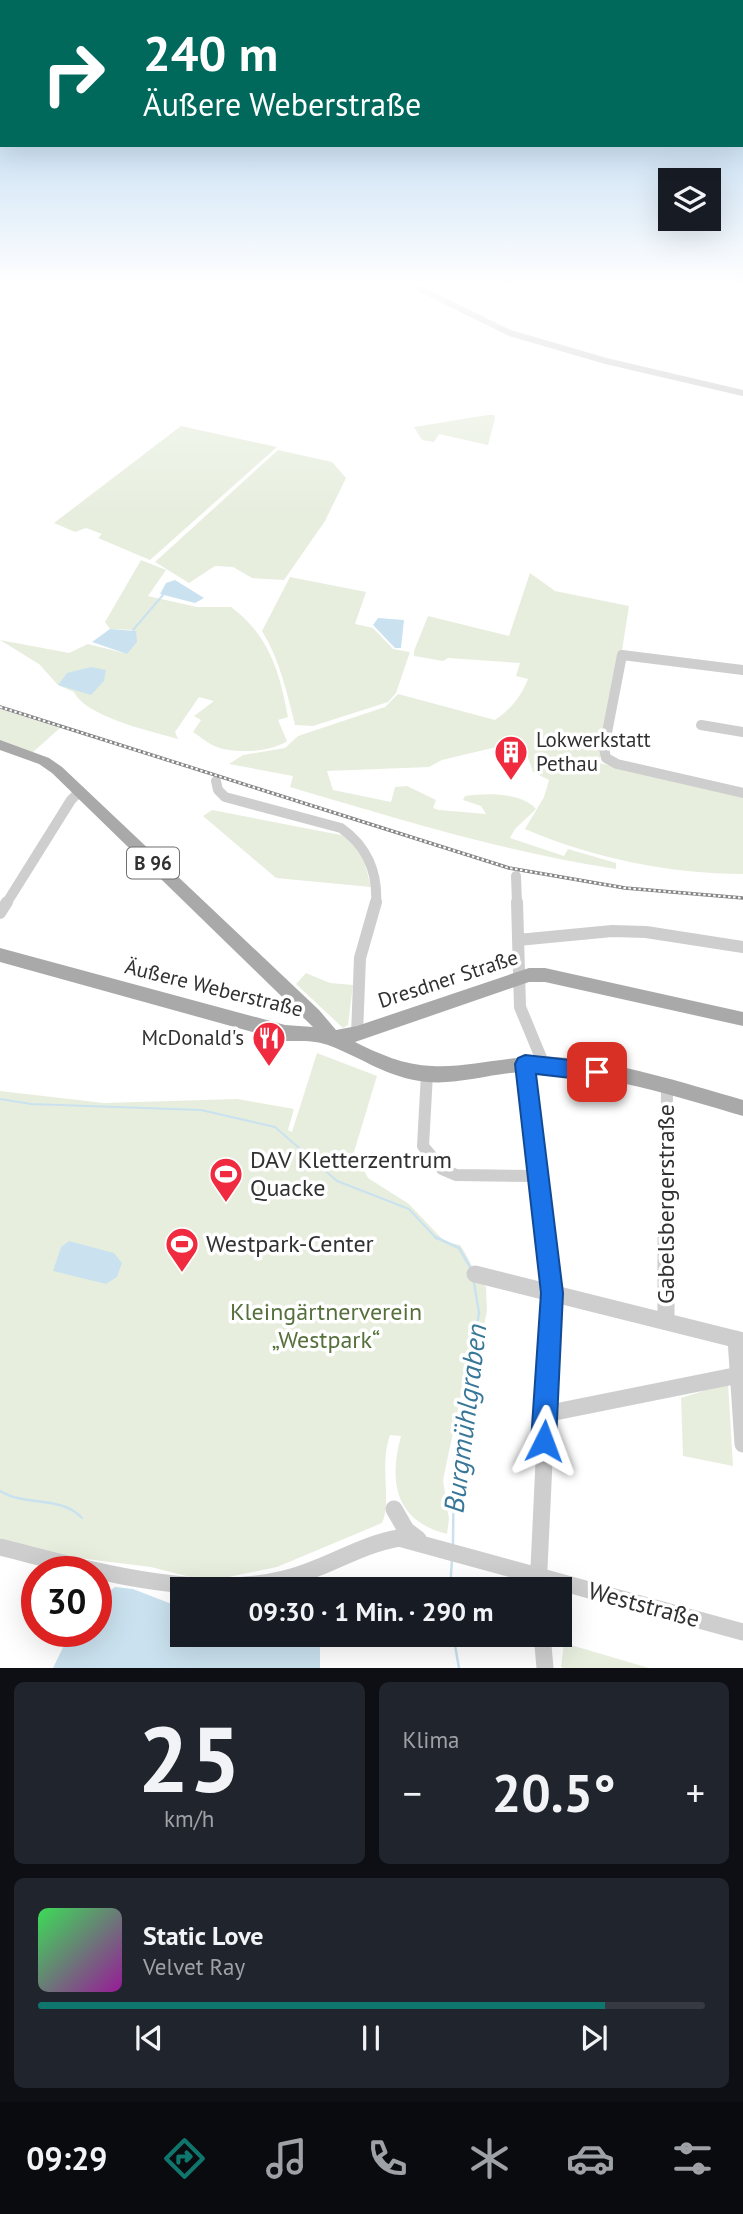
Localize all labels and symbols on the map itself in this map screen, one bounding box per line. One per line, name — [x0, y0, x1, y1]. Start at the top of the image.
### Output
place label: Lokwerkstatt Pethau — [536, 726, 651, 777]
building icon: Lokwerkstatt Pethau — [492, 733, 530, 782]
road number: B 96 — [127, 848, 179, 878]
street label: Dresdner Straße — [374, 943, 521, 1014]
street label: Äußere Weberstraße — [122, 952, 306, 1023]
restaurant icon: McDonald's — [250, 1019, 288, 1068]
place label: McDonald's — [141, 1024, 244, 1051]
pin — [567, 1042, 627, 1102]
street label: Gabelsbergerstraße — [650, 1104, 681, 1304]
place label: DAV Kletterzentrum Quacke — [250, 1144, 452, 1203]
sports icon: DAV Kletterzentrum Quacke — [207, 1155, 245, 1204]
sports icon: Westpark-Center — [163, 1225, 201, 1274]
place label: Westpark-Center — [206, 1228, 374, 1259]
park label: Kleingärtnerverein „Westpark“ — [230, 1296, 422, 1355]
water label: Burgmühlgraben — [435, 1321, 494, 1515]
position arrow — [507, 1404, 581, 1478]
speed limit sign: 30 — [21, 1556, 112, 1647]
street label: Weststraße — [585, 1575, 703, 1634]

